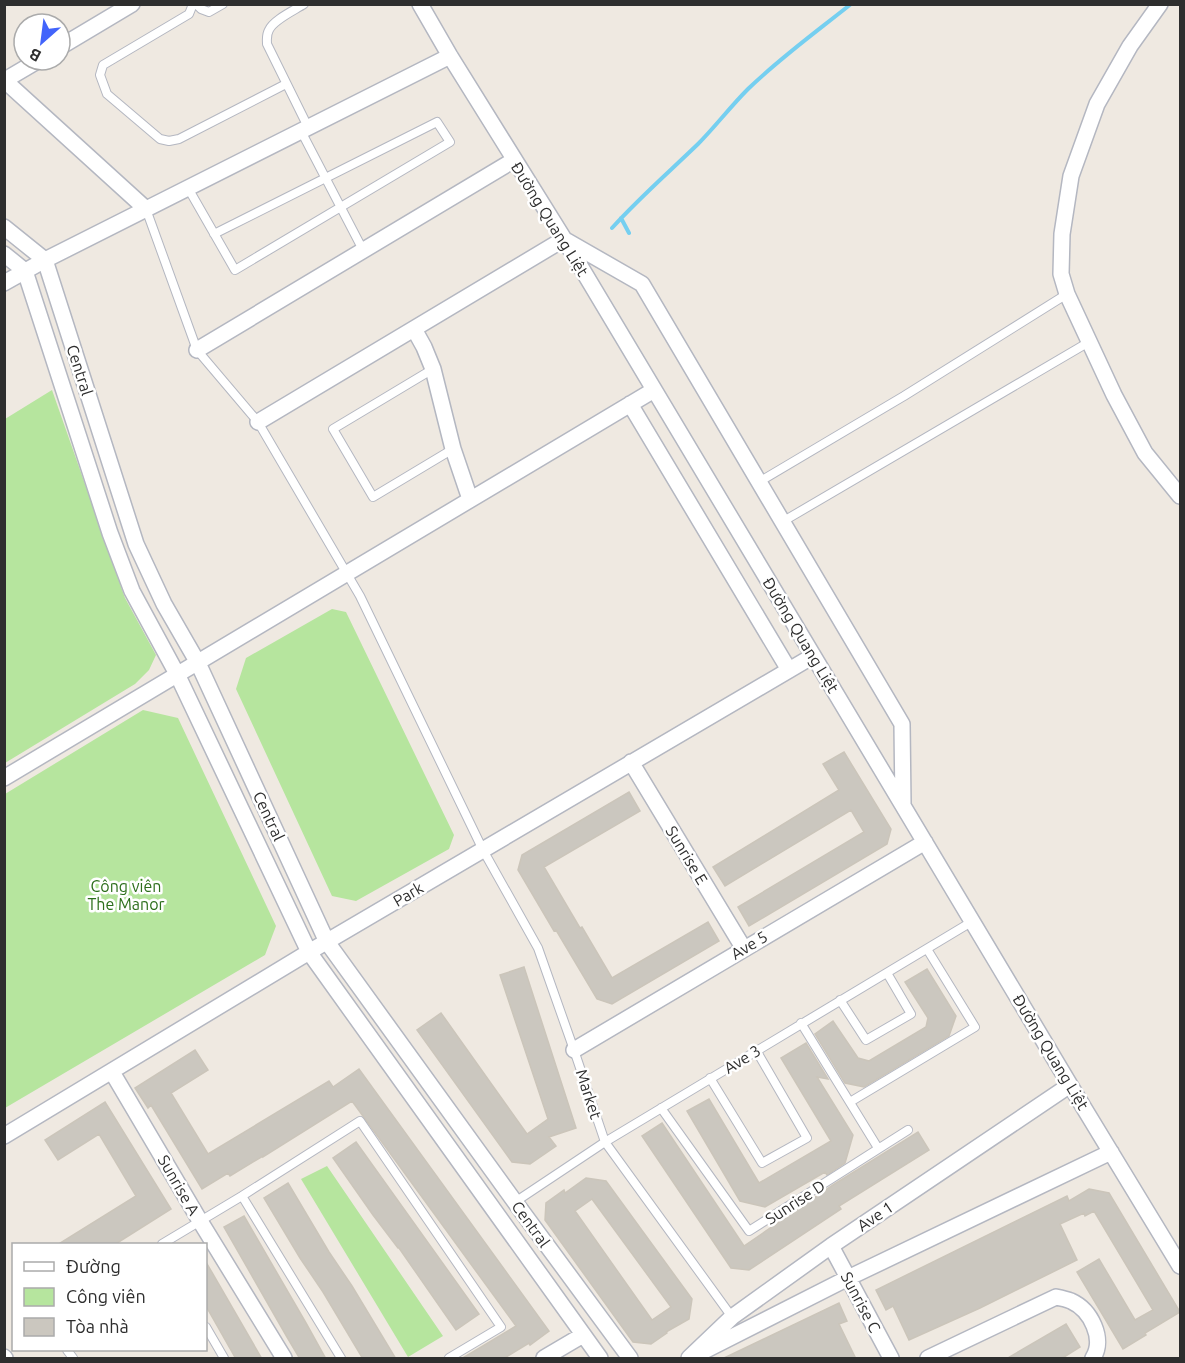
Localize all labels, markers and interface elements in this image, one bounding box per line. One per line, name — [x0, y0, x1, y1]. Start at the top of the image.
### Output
north arrow — [12, 12, 72, 72]
text: B — [26, 45, 44, 66]
street label: Đường Quang Liệt — [508, 159, 593, 280]
street label: Central — [63, 342, 97, 398]
street label: Đường Quang Liệt — [759, 574, 843, 697]
street label: Central — [250, 788, 288, 844]
street label: Sunrise E — [663, 822, 711, 888]
park label: Công viên The Manor — [87, 877, 165, 913]
street label: Park — [390, 878, 426, 910]
street label: Ave 5 — [727, 927, 771, 963]
street label: Đường Quang Liệt — [1009, 991, 1093, 1114]
street label: Ave 3 — [720, 1041, 764, 1077]
street label: Market — [573, 1067, 606, 1122]
street label: Sunrise A — [155, 1152, 204, 1219]
street label: Sunrise D — [762, 1176, 828, 1228]
street label: Central — [508, 1197, 554, 1251]
street label: Ave 1 — [854, 1197, 896, 1235]
legend — [12, 1243, 207, 1351]
text: Đường — [66, 1256, 121, 1276]
street label: Sunrise C — [838, 1269, 884, 1335]
text: Công viên — [66, 1286, 146, 1306]
text: Tòa nhà — [66, 1316, 129, 1336]

